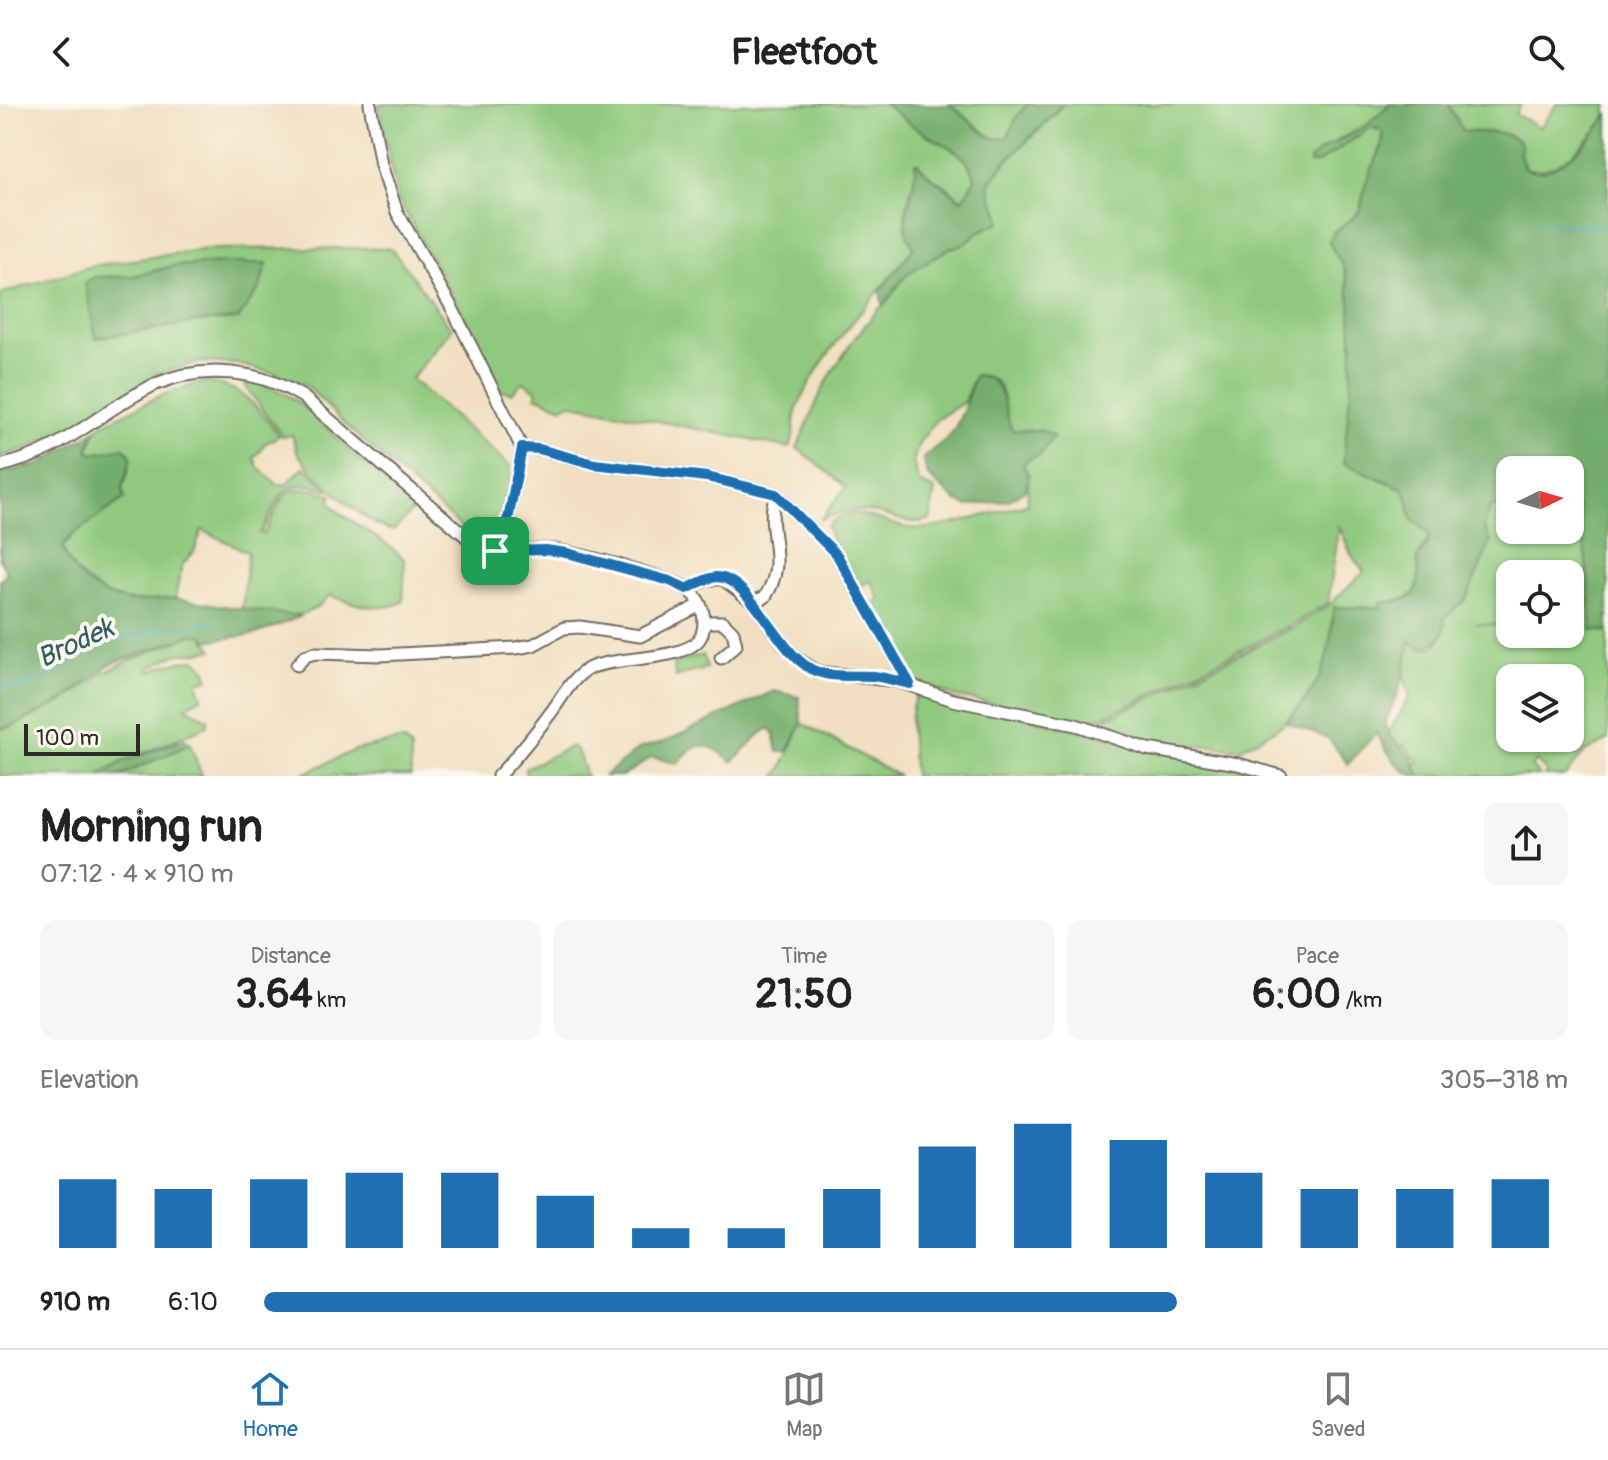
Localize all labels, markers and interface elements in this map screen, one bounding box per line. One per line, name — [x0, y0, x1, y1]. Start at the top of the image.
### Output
icon: back — [40, 30, 84, 74]
text: Fleetfoot — [731, 30, 877, 75]
icon: search — [1524, 30, 1568, 74]
north arrow — [1496, 456, 1584, 544]
map controls — [1496, 456, 1584, 752]
pin — [461, 517, 529, 585]
icon: arrive — [473, 529, 517, 573]
button: locate — [1496, 560, 1584, 648]
water label: Brodek — [32, 610, 121, 676]
button: layers — [1496, 664, 1584, 752]
scale bar — [24, 720, 140, 756]
text: 100 m — [36, 724, 99, 752]
text: Morning run — [40, 800, 263, 855]
button: share — [1484, 802, 1568, 886]
text: 07:12 · 4 × 910 m — [40, 858, 234, 890]
text: Distance — [250, 942, 331, 970]
text: Time — [781, 942, 827, 970]
text: Pace — [1296, 942, 1339, 970]
text: 3.64 — [235, 970, 313, 1019]
text: 21:50 — [755, 970, 853, 1019]
text: 6:00 — [1252, 970, 1341, 1019]
text: km — [313, 986, 346, 1014]
text: /km — [1341, 986, 1382, 1014]
text: Elevation — [40, 1064, 139, 1096]
text: 305–318 m — [1440, 1064, 1568, 1096]
text: 910 m — [40, 1286, 110, 1318]
text: 6:10 — [168, 1286, 218, 1318]
tab: Home — [242, 1367, 298, 1443]
tab: Map — [782, 1367, 826, 1443]
tab: Saved — [1311, 1367, 1366, 1443]

